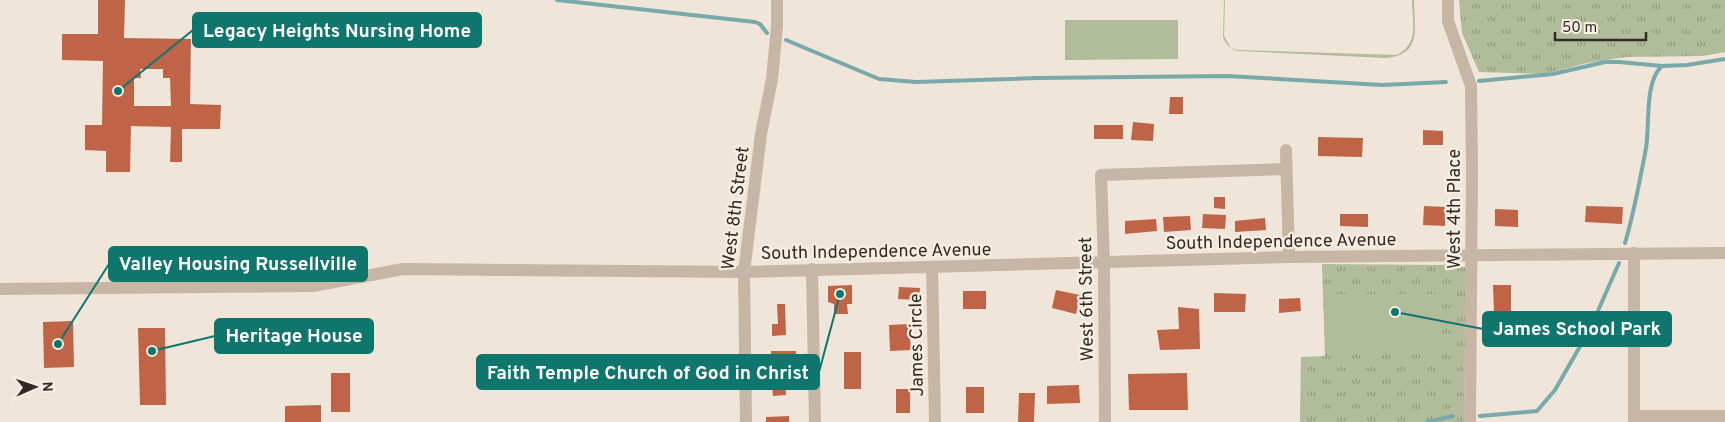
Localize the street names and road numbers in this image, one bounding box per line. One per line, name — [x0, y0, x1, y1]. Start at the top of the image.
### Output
street label: West 8th Street — [717, 145, 755, 271]
street label: West 4th Place — [1444, 149, 1467, 269]
street label: South Independence Avenue — [1166, 229, 1396, 256]
street label: West 6th Street — [1075, 236, 1100, 362]
street label: South Independence Avenue — [761, 239, 991, 266]
street label: James Circle — [905, 293, 930, 397]

